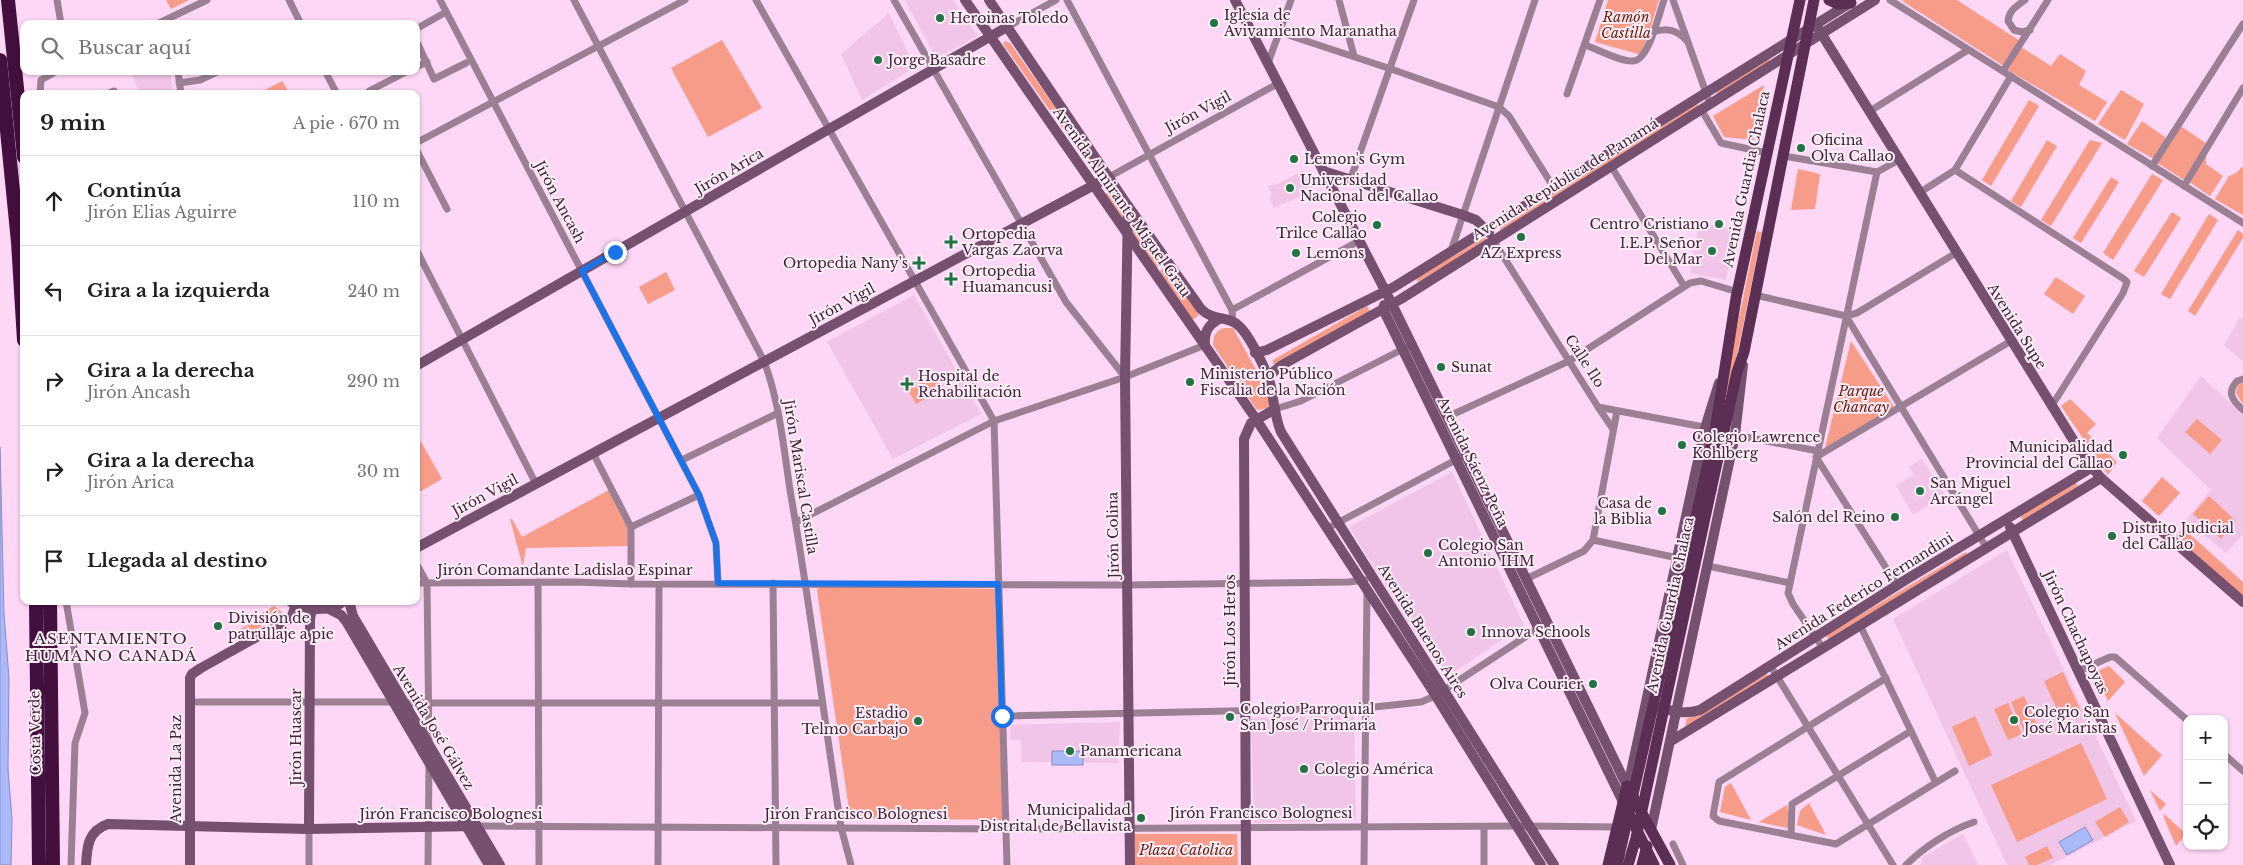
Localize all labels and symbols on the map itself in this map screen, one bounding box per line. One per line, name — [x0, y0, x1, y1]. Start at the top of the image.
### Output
place label: Iglesia de Avivamiento Maranatha — [1223, 6, 1397, 40]
park label: Ramón Castilla — [1601, 8, 1651, 42]
place label: Heroinas Toledo — [950, 9, 1068, 27]
marker: Heroinas Toledo — [934, 12, 946, 24]
marker: Iglesia de Avivamiento Maranatha — [1208, 17, 1220, 29]
place label: Jorge Basadre — [886, 51, 986, 69]
marker: Jorge Basadre — [872, 54, 884, 66]
street label: Jirón Vigil — [1160, 87, 1235, 138]
street label: Avenida Guardia Chalaca — [1718, 89, 1774, 270]
street label: Avenida Almirante Miguel Grau — [1049, 103, 1195, 301]
street label: Avenida República de Panamá — [1468, 114, 1662, 244]
place label: Oficina Olva Callao — [1811, 131, 1894, 165]
marker: Oficina Olva Callao — [1795, 142, 1807, 154]
street label: Jirón Arica — [690, 144, 767, 199]
place label: Lemon's Gym — [1304, 150, 1405, 168]
marker: Lemon's Gym — [1288, 153, 1300, 165]
street label: Jirón Ancash — [530, 156, 589, 247]
place label: Universidad Nacional del Callao — [1300, 171, 1438, 205]
marker: Universidad Nacional del Callao — [1284, 182, 1296, 194]
place label: Colegio Trilce Callao — [1276, 208, 1367, 242]
place label: Centro Cristiano — [1589, 215, 1709, 233]
marker: Centro Cristiano — [1713, 218, 1725, 230]
marker: Colegio Trilce Callao — [1371, 219, 1383, 231]
place label: Ortopedia Vargas Zaorva — [961, 225, 1063, 259]
marker: AZ Express — [1515, 231, 1527, 243]
place label: I.E.P. Señor Del Mar — [1620, 234, 1702, 268]
marker: Ortopedia Vargas Zaorva — [944, 235, 958, 249]
route end — [604, 241, 627, 264]
place label: Lemons — [1306, 244, 1364, 262]
place label: AZ Express — [1479, 244, 1562, 262]
marker: I.E.P. Señor Del Mar — [1706, 245, 1718, 257]
marker: Lemons — [1290, 247, 1302, 259]
place label: Ortopedia Nany's — [783, 254, 908, 272]
marker: Ortopedia Nany's — [912, 256, 926, 270]
place label: Ortopedia Huamancusi — [962, 262, 1052, 296]
marker: Ortopedia Huamancusi — [944, 272, 958, 286]
street label: Jirón Vigil — [804, 279, 879, 330]
street label: Avenida Supe — [1983, 279, 2051, 372]
street label: Calle Ilo — [1561, 331, 1609, 391]
place label: Sunat — [1451, 358, 1493, 376]
marker: Sunat — [1435, 361, 1447, 373]
place label: Ministerio Público Fiscalia de la Nación — [1200, 365, 1346, 399]
place label: Hospital de Rehabilitación — [918, 367, 1022, 401]
marker: Ministerio Público Fiscalia de la Nación — [1184, 376, 1196, 388]
marker: Hospital de Rehabilitación — [900, 377, 914, 391]
park label: Parque Chancay — [1833, 382, 1890, 416]
street label: Avenida Sáenz Peña — [1433, 393, 1512, 530]
street label: Jirón Mariscal Castilla — [780, 396, 822, 556]
place label: Colegio Lawrence Kohlberg — [1692, 428, 1821, 462]
place label: Municipalidad Provincial del Callao — [1965, 438, 2114, 472]
marker: Colegio Lawrence Kohlberg — [1676, 439, 1688, 451]
marker: Municipalidad Provincial del Callao — [2117, 449, 2129, 461]
street label: Jirón Vigil — [447, 470, 522, 521]
place label: San Miguel Arcángel — [1929, 474, 2011, 508]
marker: San Miguel Arcángel — [1914, 485, 1926, 497]
street label: Jirón Colina — [1103, 491, 1123, 580]
place label: Casa de la Biblia — [1594, 494, 1652, 528]
marker: Casa de la Biblia — [1656, 505, 1668, 517]
place label: Salón del Reino — [1772, 508, 1885, 526]
marker: Salón del Reino — [1889, 511, 1901, 523]
street label: Avenida Guardia Chalaca — [1642, 515, 1698, 696]
place label: Distrito Judicial del Callao — [2122, 519, 2235, 553]
street label: Avenida Federico Fernandini — [1770, 528, 1957, 654]
marker: Distrito Judicial del Callao — [2106, 530, 2118, 542]
place label: Colegio San Antonio IHM — [1437, 536, 1535, 570]
marker: Colegio San Antonio IHM — [1422, 547, 1434, 559]
street label: Avenida Buenos Aires — [1374, 560, 1472, 701]
street label: Jirón Comandante Ladislao Espinar — [435, 561, 693, 579]
street label: Jirón Chachapoyas — [2039, 566, 2113, 697]
street label: Jirón Los Heros — [1221, 574, 1239, 688]
place label: División de patrullaje a pie — [228, 609, 334, 643]
marker: División de patrullaje a pie — [212, 620, 224, 632]
place label: Innova Schools — [1481, 623, 1590, 641]
marker: Innova Schools — [1465, 626, 1477, 638]
district label: ASENTAMIENTO HUMANO CANADÁ — [25, 629, 197, 665]
street label: Avenida José Gálvez — [389, 660, 479, 793]
place label: Olva Courier — [1490, 675, 1583, 693]
marker: Olva Courier — [1587, 678, 1599, 690]
street label: Jirón Huascar — [287, 688, 305, 788]
street label: Costa Verde — [25, 690, 45, 776]
place label: Colegio Parroquial San José / Primaria — [1240, 700, 1376, 734]
place label: Colegio San José Maristas — [2022, 703, 2117, 737]
place label: Estadio Telmo Carbajo — [802, 704, 908, 738]
route start — [991, 705, 1014, 728]
marker: Colegio Parroquial San José / Primaria — [1224, 711, 1236, 723]
marker: Colegio San José Maristas — [2008, 714, 2020, 726]
street label: Avenida La Paz — [167, 715, 185, 824]
marker: Estadio Telmo Carbajo — [912, 715, 924, 727]
place label: Panamericana — [1080, 742, 1182, 760]
marker: Panamericana — [1064, 745, 1076, 757]
place label: Colegio América — [1314, 760, 1434, 778]
marker: Colegio América — [1298, 763, 1310, 775]
place label: Municipalidad Distrital de Bellavista — [980, 801, 1132, 835]
street label: Jirón Francisco Bolognesi — [1168, 804, 1353, 822]
street label: Jirón Francisco Bolognesi — [358, 805, 543, 823]
street label: Jirón Francisco Bolognesi — [763, 805, 948, 823]
marker: Municipalidad Distrital de Bellavista — [1135, 812, 1147, 824]
park label: Plaza Catolica — [1138, 841, 1233, 859]

